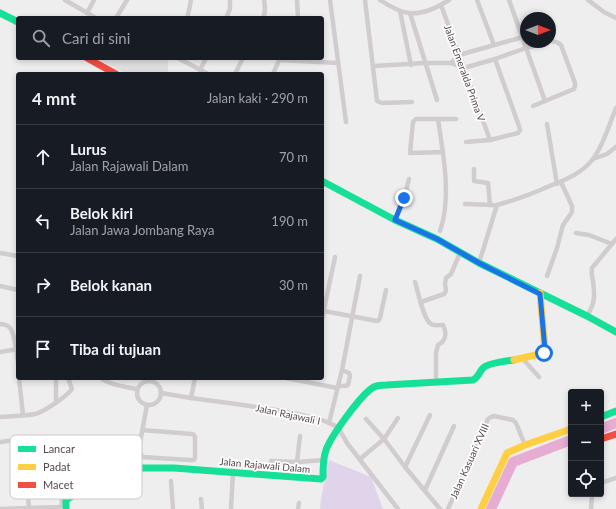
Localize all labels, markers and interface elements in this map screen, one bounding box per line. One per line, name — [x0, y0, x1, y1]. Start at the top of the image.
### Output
north arrow — [520, 12, 556, 48]
search box — [16, 16, 324, 60]
street label: Jalan Emeralda Prima V — [442, 23, 488, 123]
icon: search — [30, 27, 52, 49]
text: Cari di sini — [62, 29, 130, 47]
text: 4 mnt — [32, 88, 76, 109]
text: Jalan kaki · 290 m — [207, 90, 308, 106]
text: Lurus — [70, 140, 107, 158]
icon: ahead — [32, 146, 54, 168]
text: 70 m — [279, 149, 308, 165]
text: Jalan Rajawali Dalam — [70, 158, 188, 174]
route end — [395, 189, 413, 207]
text: Belok kiri — [70, 204, 133, 222]
icon: left — [32, 210, 54, 232]
text: 190 m — [271, 213, 308, 229]
text: Jalan Jawa Jombang Raya — [70, 222, 214, 238]
icon: right — [32, 274, 54, 296]
text: Belok kanan — [70, 276, 152, 294]
text: 30 m — [279, 277, 308, 293]
icon: arrive — [32, 338, 54, 360]
text: Tiba di tujuan — [70, 340, 161, 358]
route start — [535, 344, 553, 362]
map controls — [568, 389, 604, 497]
button: + — [568, 389, 604, 425]
street label: Jalan Rajawali I — [255, 401, 321, 427]
street label: Jalan Kasuari XVIII — [447, 421, 491, 501]
button: − — [568, 425, 604, 461]
legend — [10, 435, 142, 499]
text: Lancar — [43, 442, 75, 455]
street label: Jalan Rajawali Dalam — [219, 455, 311, 475]
text: Padat — [43, 460, 70, 473]
button: locate — [568, 461, 604, 497]
text: Macet — [43, 478, 73, 491]

